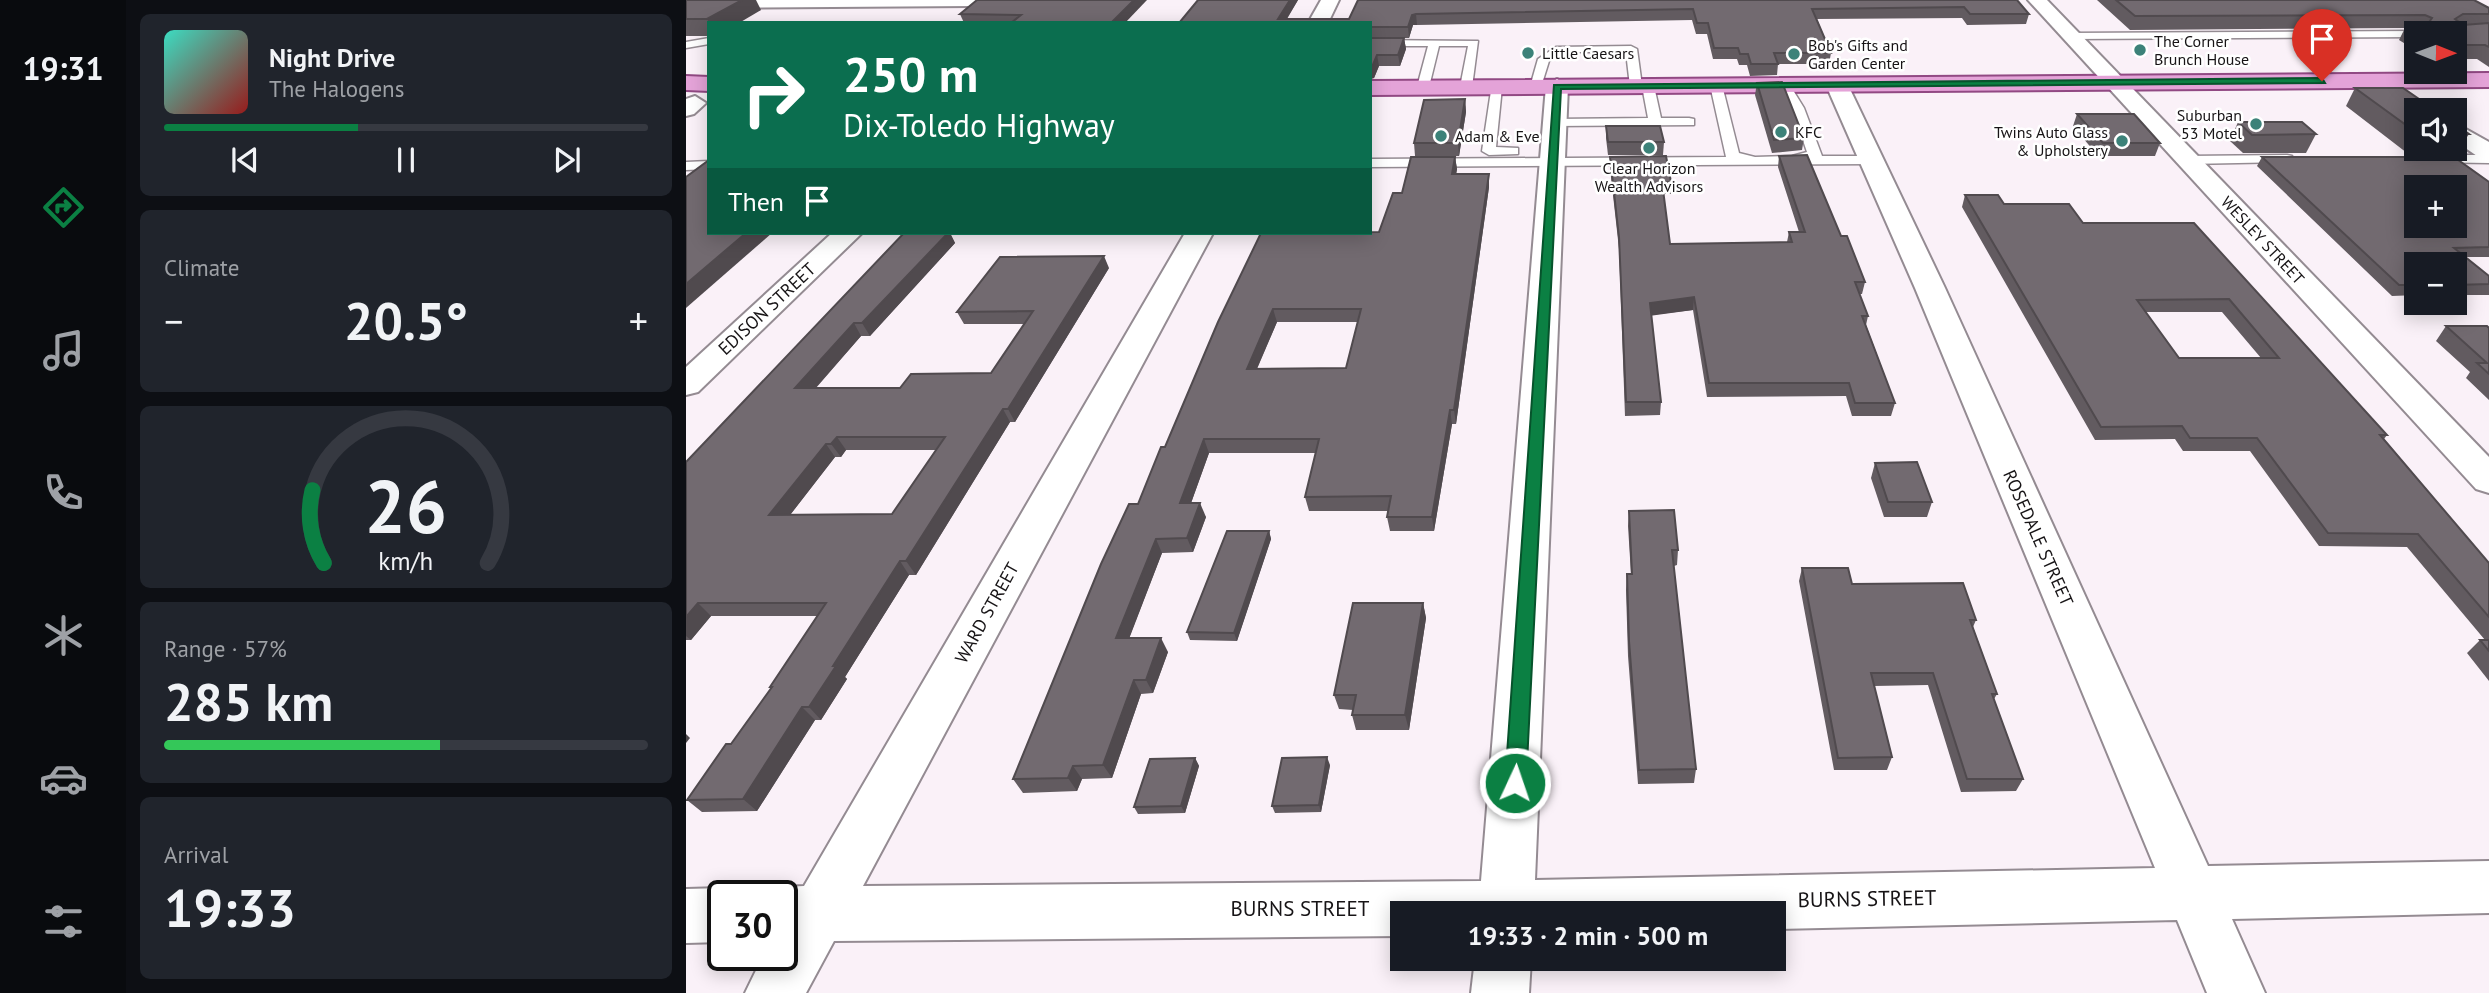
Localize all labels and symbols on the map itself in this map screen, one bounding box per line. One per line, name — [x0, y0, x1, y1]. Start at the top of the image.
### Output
pin — [2292, 9, 2352, 81]
north arrow — [2404, 21, 2468, 84]
place label: The Corner Brunch House — [2154, 31, 2249, 69]
place label: Bob's Gifts and Garden Center — [1808, 35, 1908, 73]
marker: The Corner Brunch House — [2132, 42, 2148, 58]
place label: Little Caesars — [1542, 43, 1635, 63]
marker: Little Caesars — [1520, 45, 1536, 61]
marker: Bob's Gifts and Garden Center — [1786, 46, 1802, 62]
place label: Suburban 53 Motel — [2177, 105, 2242, 143]
marker: Suburban 53 Motel — [2248, 116, 2264, 132]
place label: KFC — [1795, 122, 1822, 142]
place label: Twins Auto Glass & Upholstery — [1994, 122, 2109, 160]
marker: KFC — [1773, 124, 1789, 140]
place label: Adam & Eve — [1455, 126, 1540, 146]
marker: Adam & Eve — [1433, 128, 1449, 144]
marker: Twins Auto Glass & Upholstery — [2114, 133, 2130, 149]
marker: Clear Horizon Wealth Advisors — [1641, 140, 1657, 156]
place label: Clear Horizon Wealth Advisors — [1595, 158, 1704, 196]
street label: WESLEY STREET — [2217, 192, 2309, 288]
street label: EDISON STREET — [713, 258, 820, 360]
street label: ROSEDALE STREET — [1998, 466, 2079, 609]
street label: WARD STREET — [949, 558, 1024, 667]
position arrow — [1478, 746, 1552, 820]
speed limit sign: 30 — [707, 880, 798, 971]
street label: BURNS STREET — [1797, 884, 1937, 913]
street label: BURNS STREET — [1231, 895, 1370, 922]

